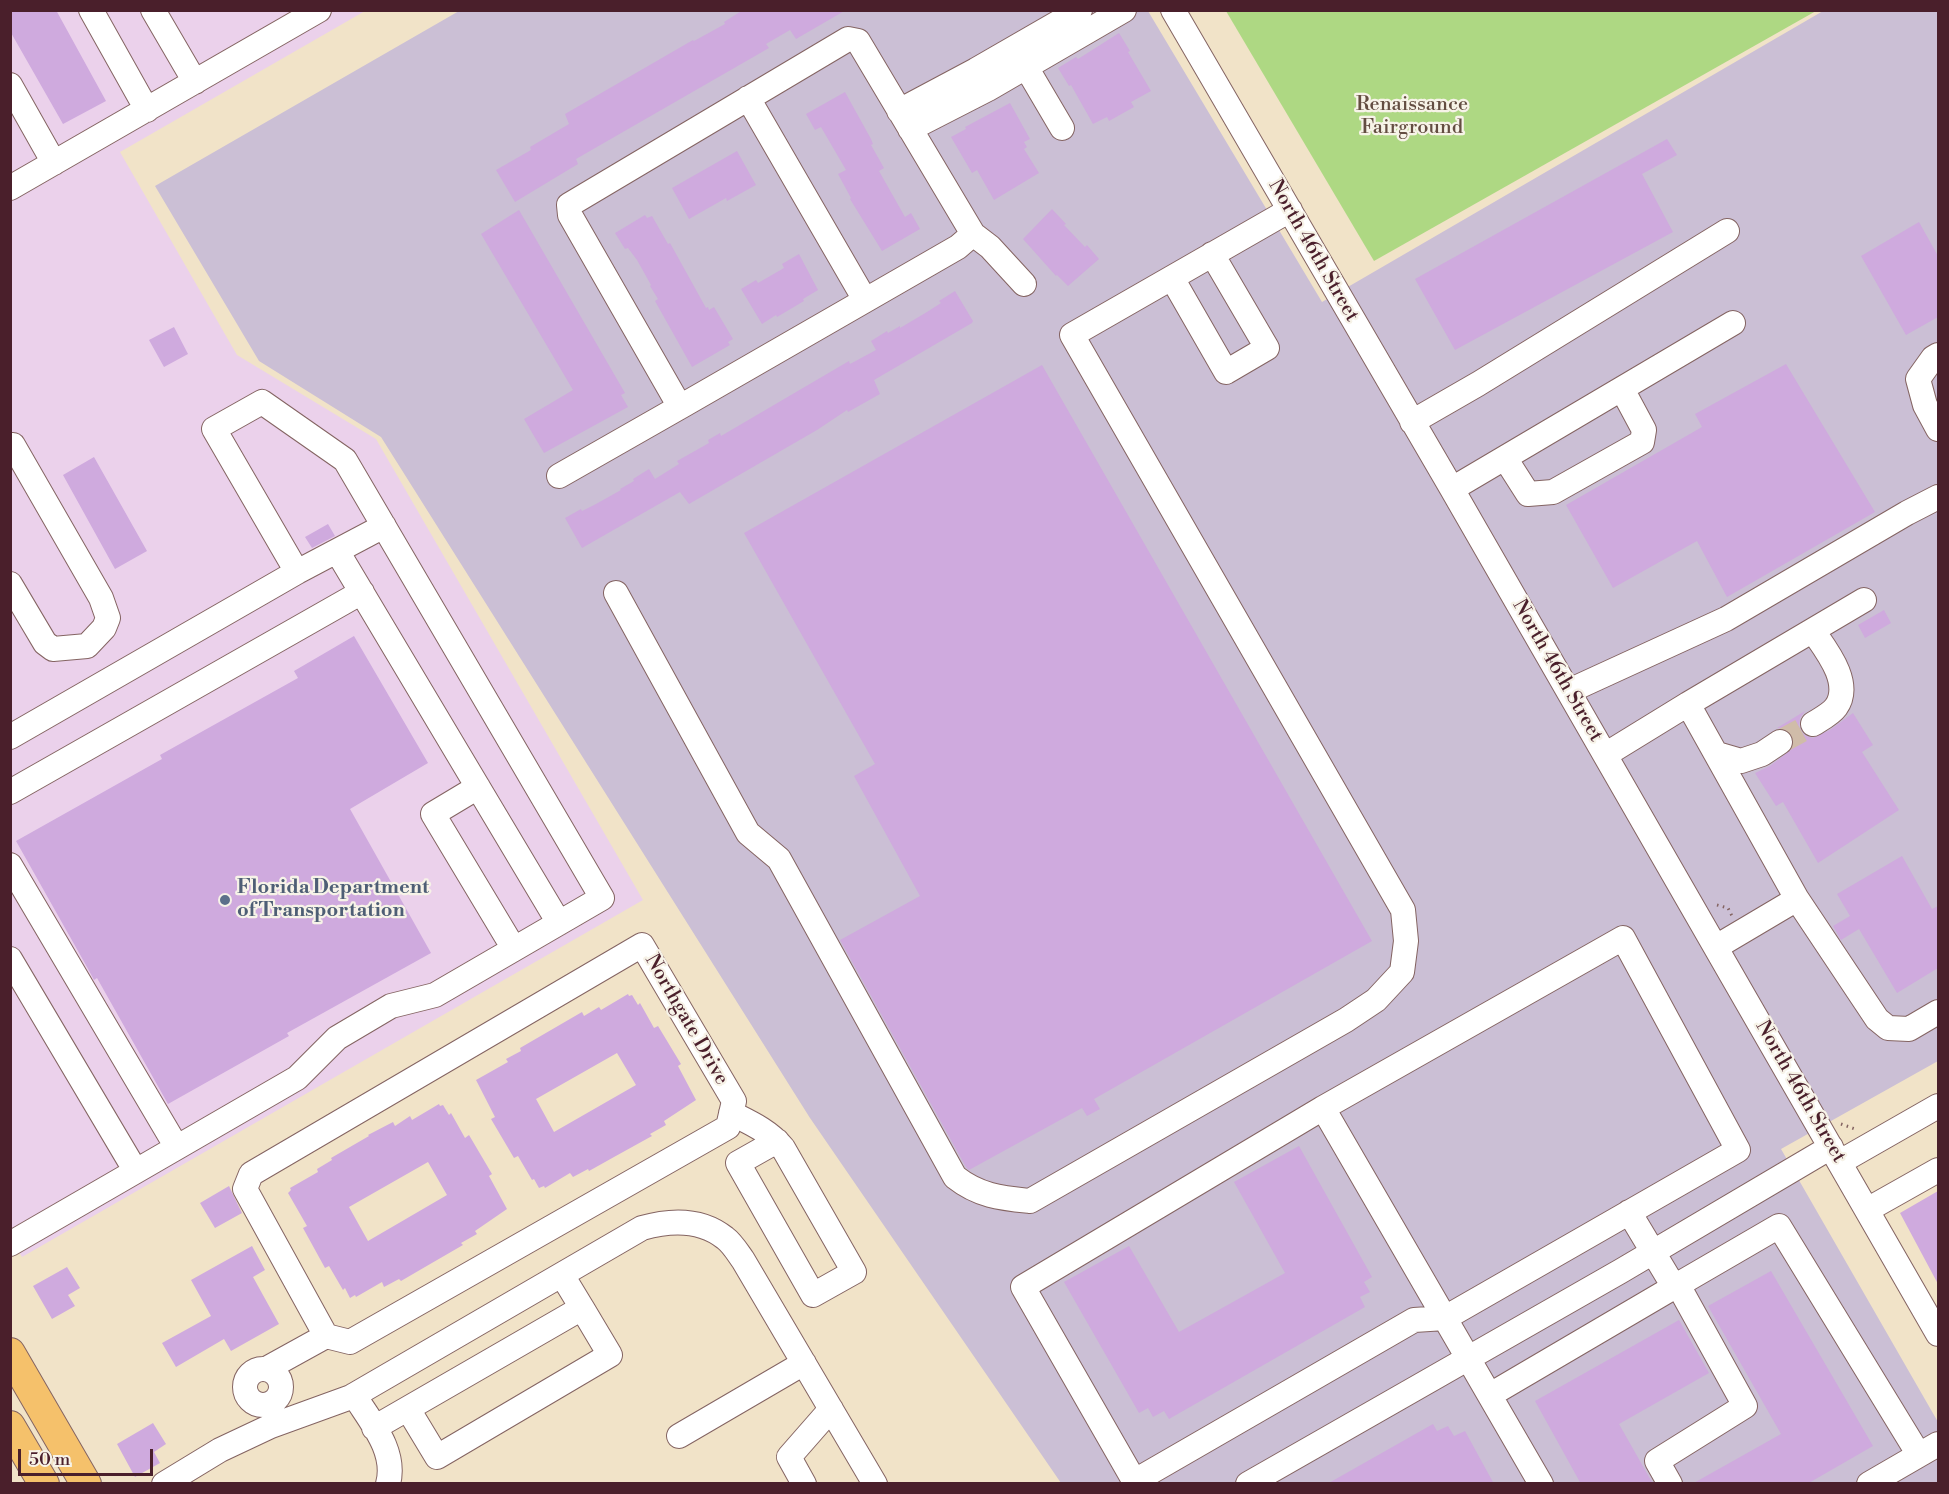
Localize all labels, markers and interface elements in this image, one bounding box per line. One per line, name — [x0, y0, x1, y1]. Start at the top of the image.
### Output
park label: Renaissance Fairground — [1356, 93, 1468, 140]
street label: North 46th Street — [1263, 176, 1363, 326]
street label: North 46th Street — [1507, 596, 1607, 746]
place label: Florida Department of Transportation — [237, 876, 429, 923]
marker: Florida Department of Transportation — [218, 893, 232, 907]
street label: Northgate Drive — [639, 950, 733, 1090]
street label: North 46th Street — [1750, 1017, 1850, 1167]
scale bar — [21, 1437, 156, 1475]
text: 50 m — [29, 1448, 70, 1471]

